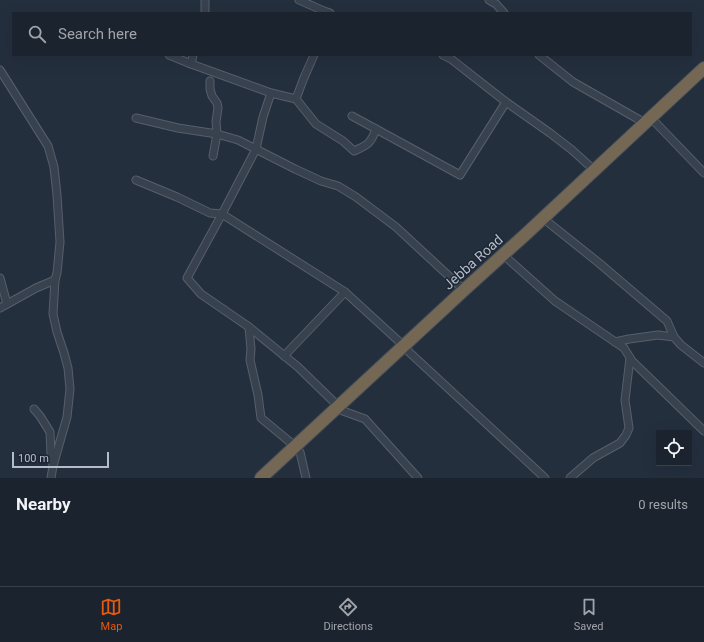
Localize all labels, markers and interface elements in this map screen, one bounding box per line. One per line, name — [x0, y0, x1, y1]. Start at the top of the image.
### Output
search box — [12, 12, 692, 56]
icon: search — [26, 23, 48, 45]
text: Search here — [58, 25, 137, 43]
street label: Jebba Road — [440, 231, 506, 293]
map controls — [656, 430, 692, 466]
button: locate — [656, 430, 692, 466]
scale bar — [12, 450, 109, 469]
text: 100 m — [18, 452, 49, 465]
text: Nearby — [16, 494, 71, 514]
text: 0 results — [638, 497, 688, 512]
tab: Map — [100, 596, 122, 633]
tab: Directions — [323, 596, 373, 633]
tab: Saved — [574, 596, 604, 633]

